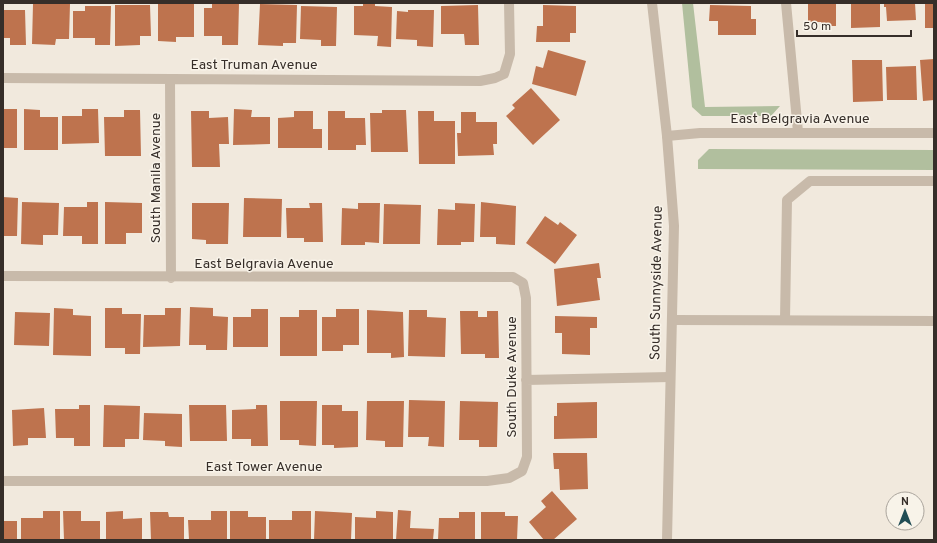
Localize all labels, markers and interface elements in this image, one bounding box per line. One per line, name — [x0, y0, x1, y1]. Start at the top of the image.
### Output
scale bar — [797, 12, 911, 38]
text: 50 m — [803, 19, 831, 35]
street label: East Truman Avenue — [190, 57, 318, 74]
street label: East Belgravia Avenue — [730, 111, 870, 128]
street label: South Manila Avenue — [148, 113, 165, 243]
street label: South Sunnyside Avenue — [647, 206, 667, 360]
street label: East Belgravia Avenue — [194, 256, 334, 273]
street label: South Duke Avenue — [504, 316, 521, 438]
street label: East Tower Avenue — [205, 459, 323, 476]
north arrow — [885, 491, 925, 531]
text: N — [901, 495, 909, 509]

